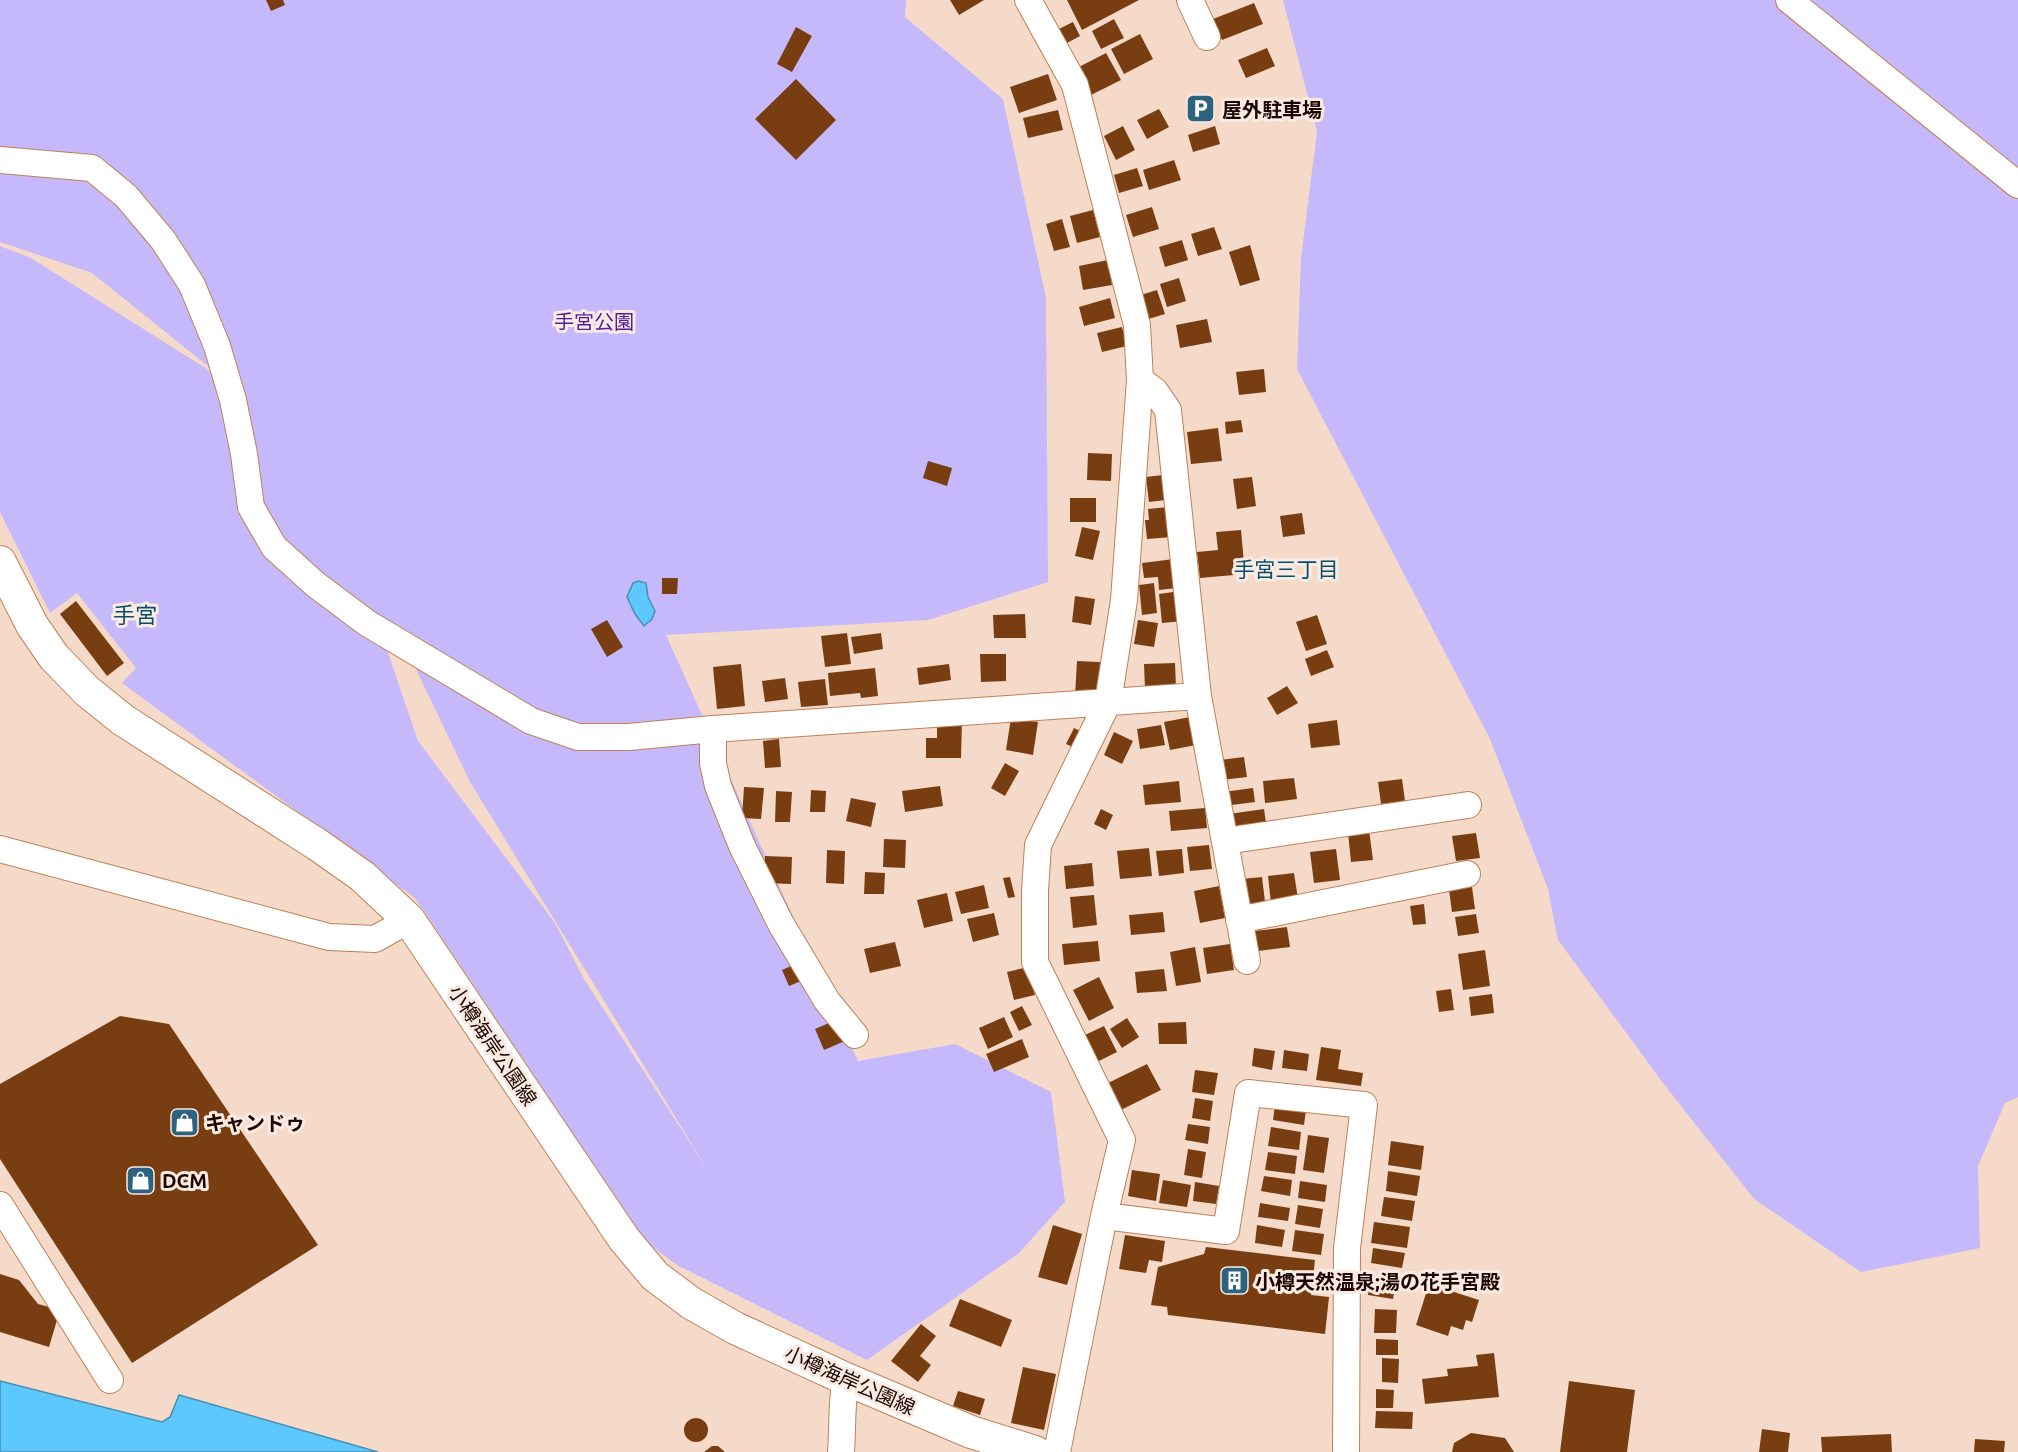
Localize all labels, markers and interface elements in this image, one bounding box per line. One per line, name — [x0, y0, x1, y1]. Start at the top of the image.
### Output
parking icon: 屋外駐車場 — [1185, 93, 1217, 125]
place label: 屋外駐車場 — [1222, 98, 1322, 121]
park label: 手宮公園 — [554, 310, 634, 333]
district label: 手宮三丁目 — [1234, 557, 1339, 581]
district label: 手宮 — [113, 602, 157, 627]
street label: 小樽海岸公園線 — [444, 981, 542, 1109]
shop icon: キャンドゥ — [168, 1106, 200, 1138]
place label: キャンドゥ — [205, 1111, 305, 1134]
shop icon: DCM — [125, 1164, 157, 1196]
place label: DCM — [162, 1169, 207, 1192]
building icon: 小樽天然温泉;湯の花手宮殿 — [1218, 1265, 1250, 1297]
place label: 小樽天然温泉;湯の花手宮殿 — [1255, 1270, 1500, 1293]
street label: 小樽海岸公園線 — [781, 1341, 919, 1419]

